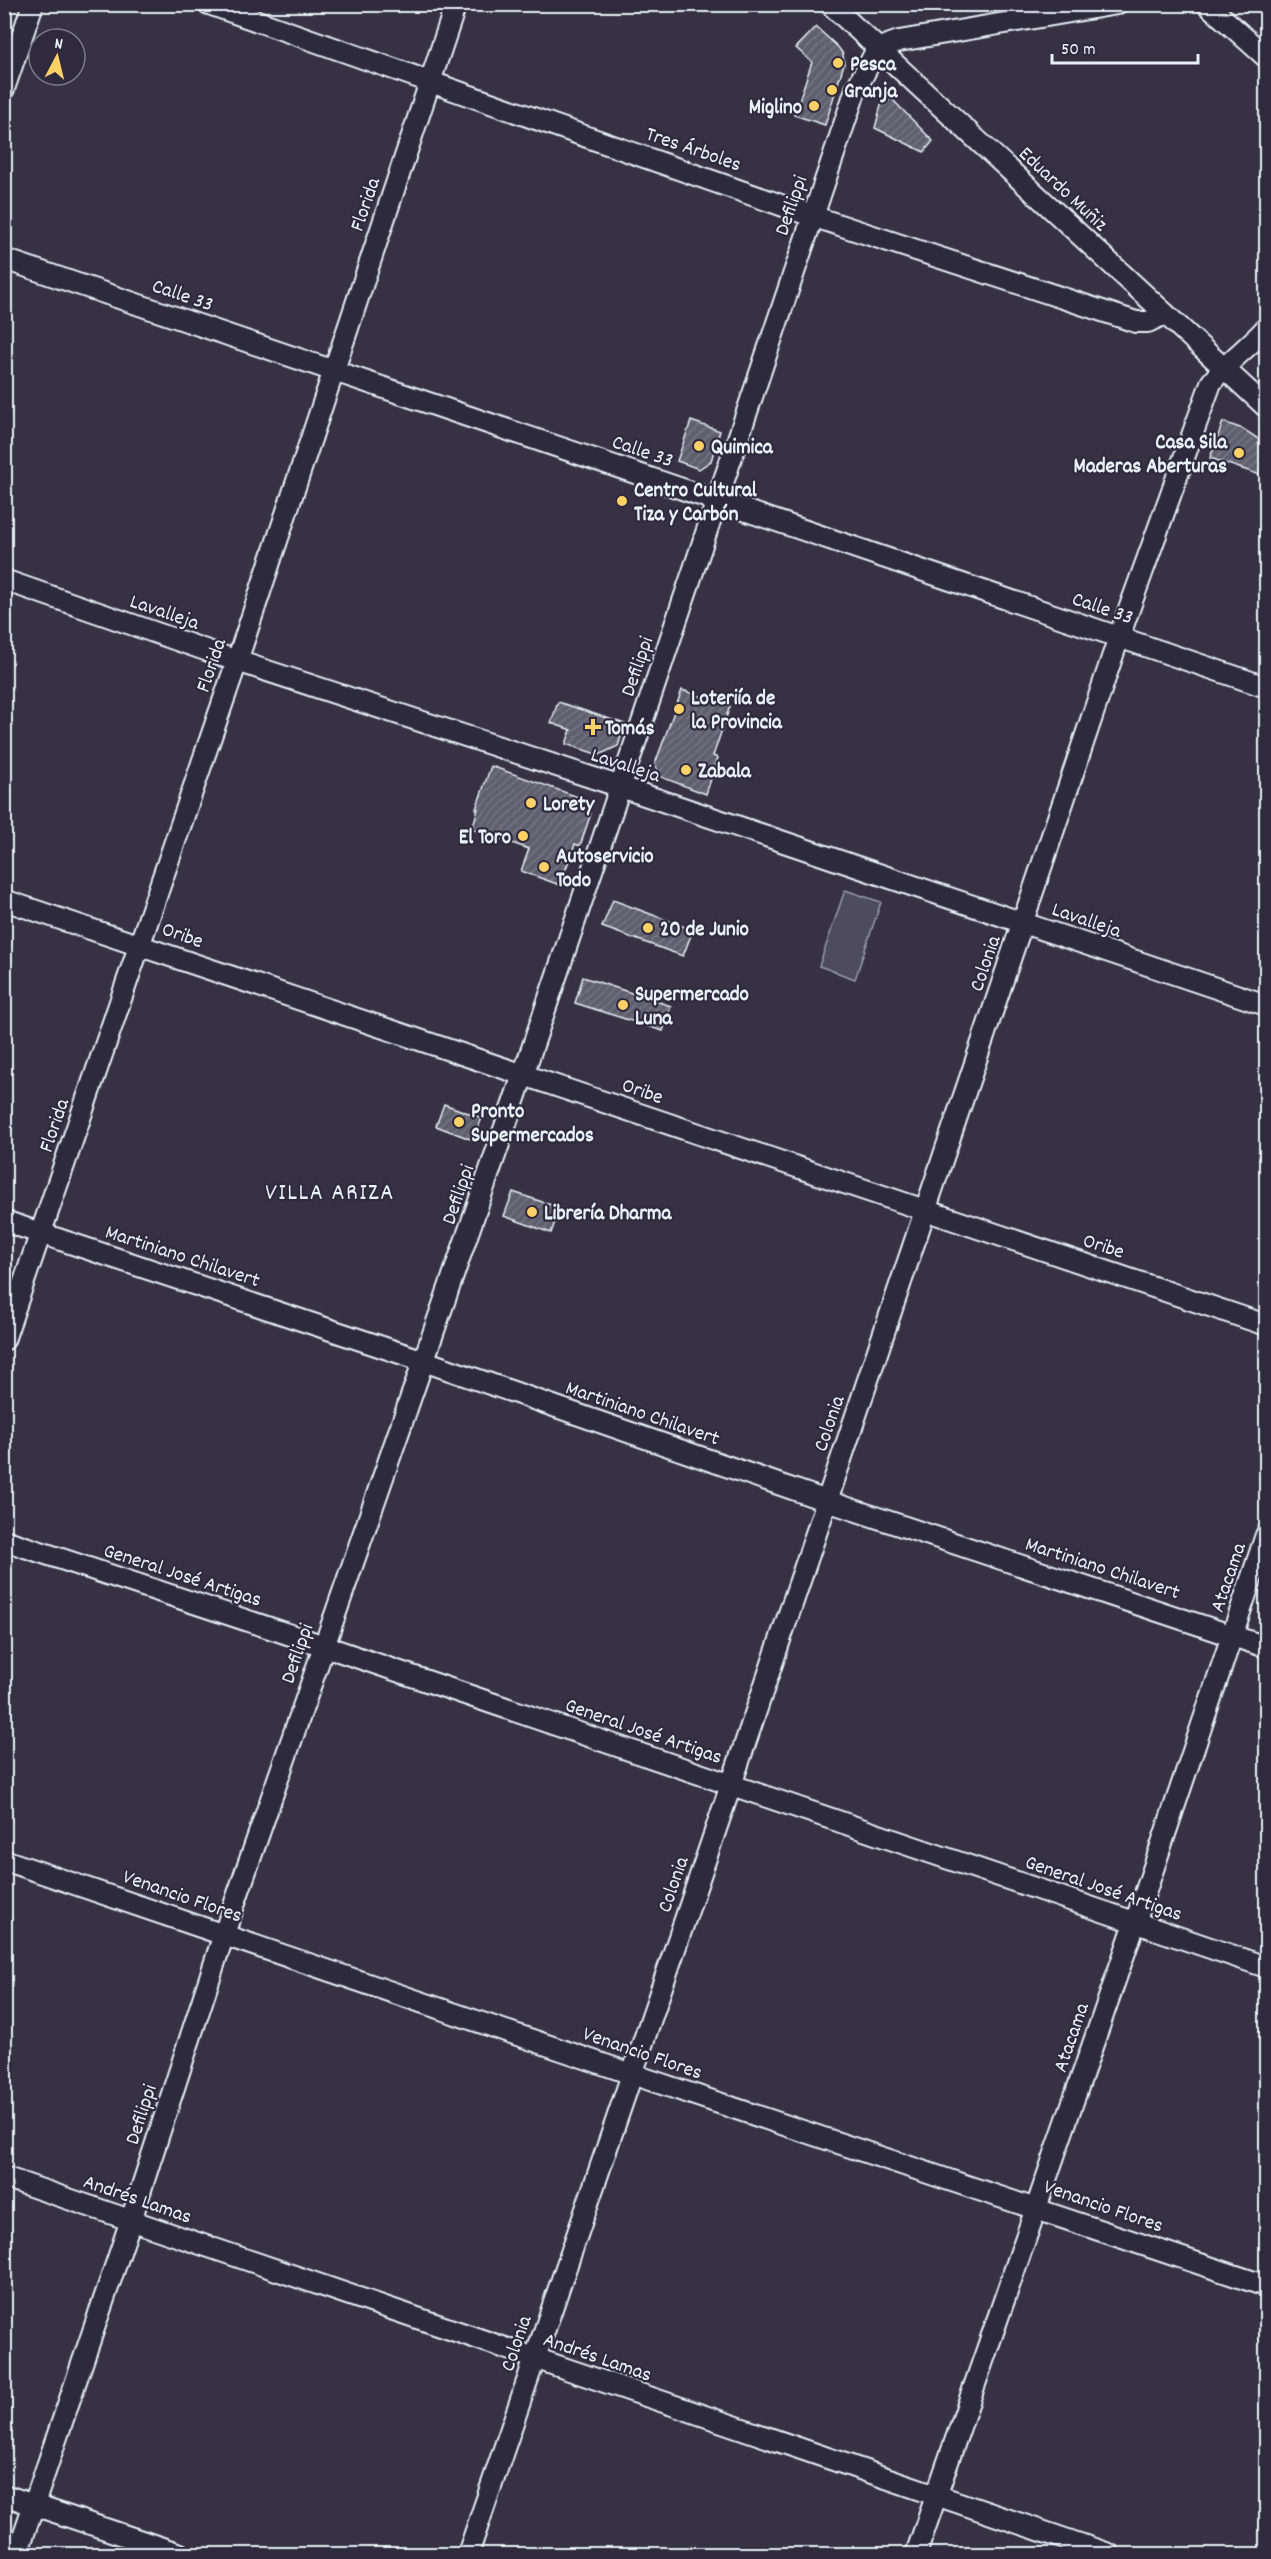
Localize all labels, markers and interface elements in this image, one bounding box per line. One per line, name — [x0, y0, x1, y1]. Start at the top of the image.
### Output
north arrow — [27, 27, 87, 87]
scale bar — [1052, 27, 1198, 65]
text: N — [53, 33, 64, 57]
text: 50 m — [1061, 38, 1096, 63]
place label: Pesca — [850, 51, 897, 81]
marker: Pesca — [831, 56, 845, 70]
place label: Granja — [844, 78, 898, 108]
marker: Granja — [825, 83, 839, 97]
place label: Miglino — [749, 94, 802, 124]
marker: Miglino — [807, 99, 821, 113]
street label: Tres Árboles — [641, 120, 745, 181]
street label: Eduardo Muñiz — [1010, 141, 1114, 240]
street label: Defilippi — [769, 172, 817, 240]
street label: Florida — [344, 173, 390, 236]
street label: Calle 33 — [147, 272, 217, 321]
street label: Calle 33 — [607, 428, 677, 477]
place label: Casa Sila Maderas Aberturas — [1074, 429, 1228, 483]
place label: Quimica — [711, 434, 774, 464]
marker: Quimica — [692, 439, 706, 453]
marker: Casa Sila Maderas Aberturas — [1232, 446, 1246, 460]
place label: Centro Cultural Tiza y Carbón — [634, 477, 758, 531]
marker: Centro Cultural Tiza y Carbón — [615, 494, 629, 508]
street label: Calle 33 — [1067, 585, 1137, 634]
street label: Lavalleja — [125, 588, 204, 640]
street label: Defilippi — [615, 633, 663, 701]
street label: Florida — [190, 634, 236, 697]
place label: Loteriía de la Provincia — [691, 685, 783, 739]
marker: Loteriía de la Provincia — [672, 702, 686, 716]
place label: Tomás — [605, 715, 655, 745]
marker: Tomás — [586, 720, 600, 734]
street label: Lavalleja — [586, 742, 665, 793]
place label: Zabala — [698, 758, 752, 788]
marker: Zabala — [679, 763, 693, 777]
place label: Lorety — [543, 791, 596, 821]
marker: Lorety — [524, 796, 538, 810]
place label: El Toro — [459, 824, 511, 854]
marker: El Toro — [516, 829, 530, 843]
place label: Autoservicio Todo — [556, 843, 654, 897]
marker: Autoservicio Todo — [537, 860, 551, 874]
street label: Lavalleja — [1047, 896, 1126, 948]
street label: Oribe — [157, 916, 207, 958]
place label: 20 de Junio — [660, 916, 749, 946]
marker: 20 de Junio — [641, 921, 655, 935]
street label: Colonia — [963, 931, 1011, 996]
place label: Supermercado Luna — [635, 981, 749, 1035]
marker: Supermercado Luna — [616, 998, 630, 1012]
street label: Oribe — [617, 1072, 667, 1114]
street label: Florida — [33, 1094, 79, 1157]
place label: Pronto Supermercados — [471, 1098, 594, 1152]
marker: Pronto Supermercados — [452, 1115, 466, 1129]
street label: Defilippi — [436, 1161, 484, 1229]
district label: VILLA ARIZA — [265, 1177, 395, 1211]
place label: Librería Dharma — [544, 1200, 672, 1230]
marker: Librería Dharma — [525, 1205, 539, 1219]
street label: Martiniano Chilavert — [101, 1219, 264, 1297]
street label: Oribe — [1078, 1227, 1128, 1269]
street label: Martiniano Chilavert — [561, 1374, 723, 1455]
street label: Colonia — [807, 1391, 855, 1456]
street label: Martiniano Chilavert — [1021, 1531, 1184, 1609]
street label: General José Artigas — [99, 1537, 265, 1617]
street label: Atacama — [1204, 1538, 1256, 1617]
street label: Defilippi — [275, 1620, 323, 1688]
street label: General José Artigas — [560, 1692, 726, 1774]
street label: General José Artigas — [1020, 1849, 1186, 1931]
street label: Colonia — [651, 1852, 699, 1917]
street label: Venancio Flores — [118, 1863, 246, 1932]
street label: Atacama — [1047, 1998, 1099, 2077]
street label: Venancio Flores — [578, 2020, 706, 2089]
street label: Defilippi — [119, 2081, 167, 2149]
street label: Andrés Lamas — [79, 2168, 195, 2233]
street label: Venancio Flores — [1039, 2173, 1167, 2242]
street label: Colonia — [494, 2311, 542, 2376]
street label: Andrés Lamas — [539, 2326, 655, 2391]

